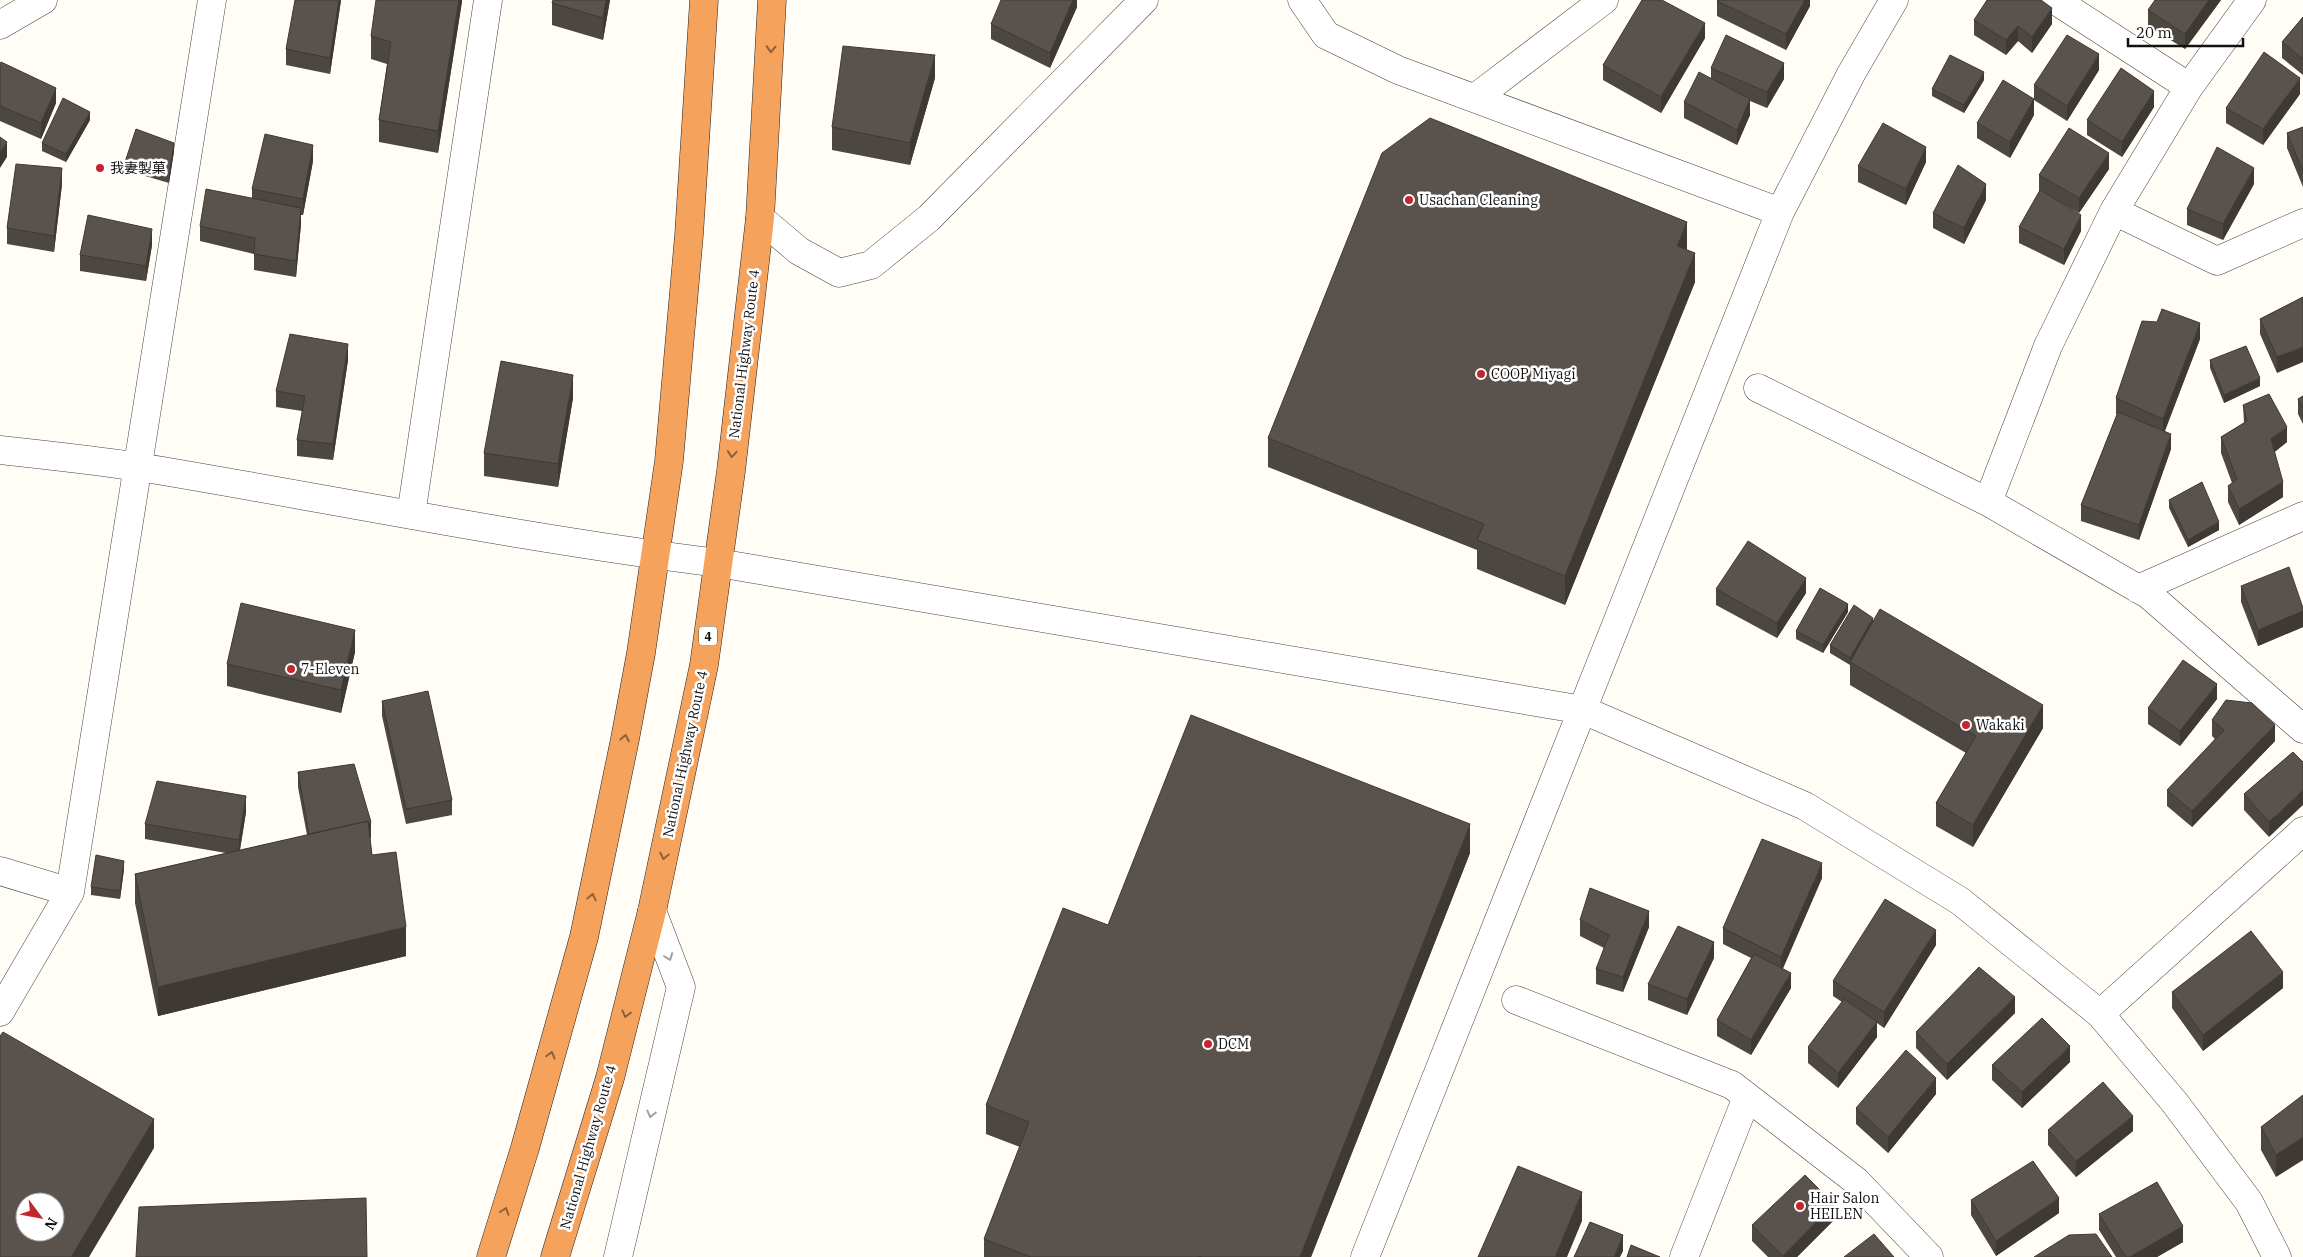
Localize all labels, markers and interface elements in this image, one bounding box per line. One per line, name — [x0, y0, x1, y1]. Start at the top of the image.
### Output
scale bar — [2128, 15, 2243, 47]
text: 20 m — [2136, 23, 2172, 42]
one-way arrow — [765, 45, 776, 53]
place label: 我妻製菓 — [110, 159, 166, 177]
marker: 我妻製菓 — [94, 162, 106, 174]
place label: Usachan Cleaning — [1419, 191, 1538, 209]
marker: Usachan Cleaning — [1403, 194, 1415, 206]
street label: National Highway Route 4 — [725, 268, 763, 440]
place label: COOP Miyagi — [1491, 365, 1576, 383]
marker: COOP Miyagi — [1475, 368, 1487, 380]
one-way arrow — [727, 451, 738, 459]
road number: 4 — [699, 626, 717, 646]
place label: 7-Eleven — [301, 660, 359, 678]
marker: 7-Eleven — [285, 663, 297, 675]
street label: National Highway Route 4 — [659, 669, 711, 839]
place label: Wakaki — [1976, 716, 2025, 734]
marker: Wakaki — [1960, 719, 1972, 731]
one-way arrow — [620, 734, 630, 743]
one-way arrow — [659, 851, 670, 860]
one-way arrow — [586, 893, 597, 902]
one-way arrow — [663, 952, 673, 961]
one-way arrow — [621, 1009, 632, 1018]
place label: DCM — [1218, 1035, 1249, 1053]
marker: DCM — [1202, 1038, 1214, 1050]
one-way arrow — [546, 1051, 556, 1059]
street label: National Highway Route 4 — [556, 1063, 620, 1231]
one-way arrow — [646, 1109, 657, 1118]
place label: Hair Salon HEILEN — [1810, 1189, 1879, 1223]
north arrow — [15, 1192, 65, 1242]
marker: Hair Salon HEILEN — [1794, 1200, 1806, 1212]
one-way arrow — [500, 1207, 510, 1215]
text: N — [40, 1214, 62, 1233]

